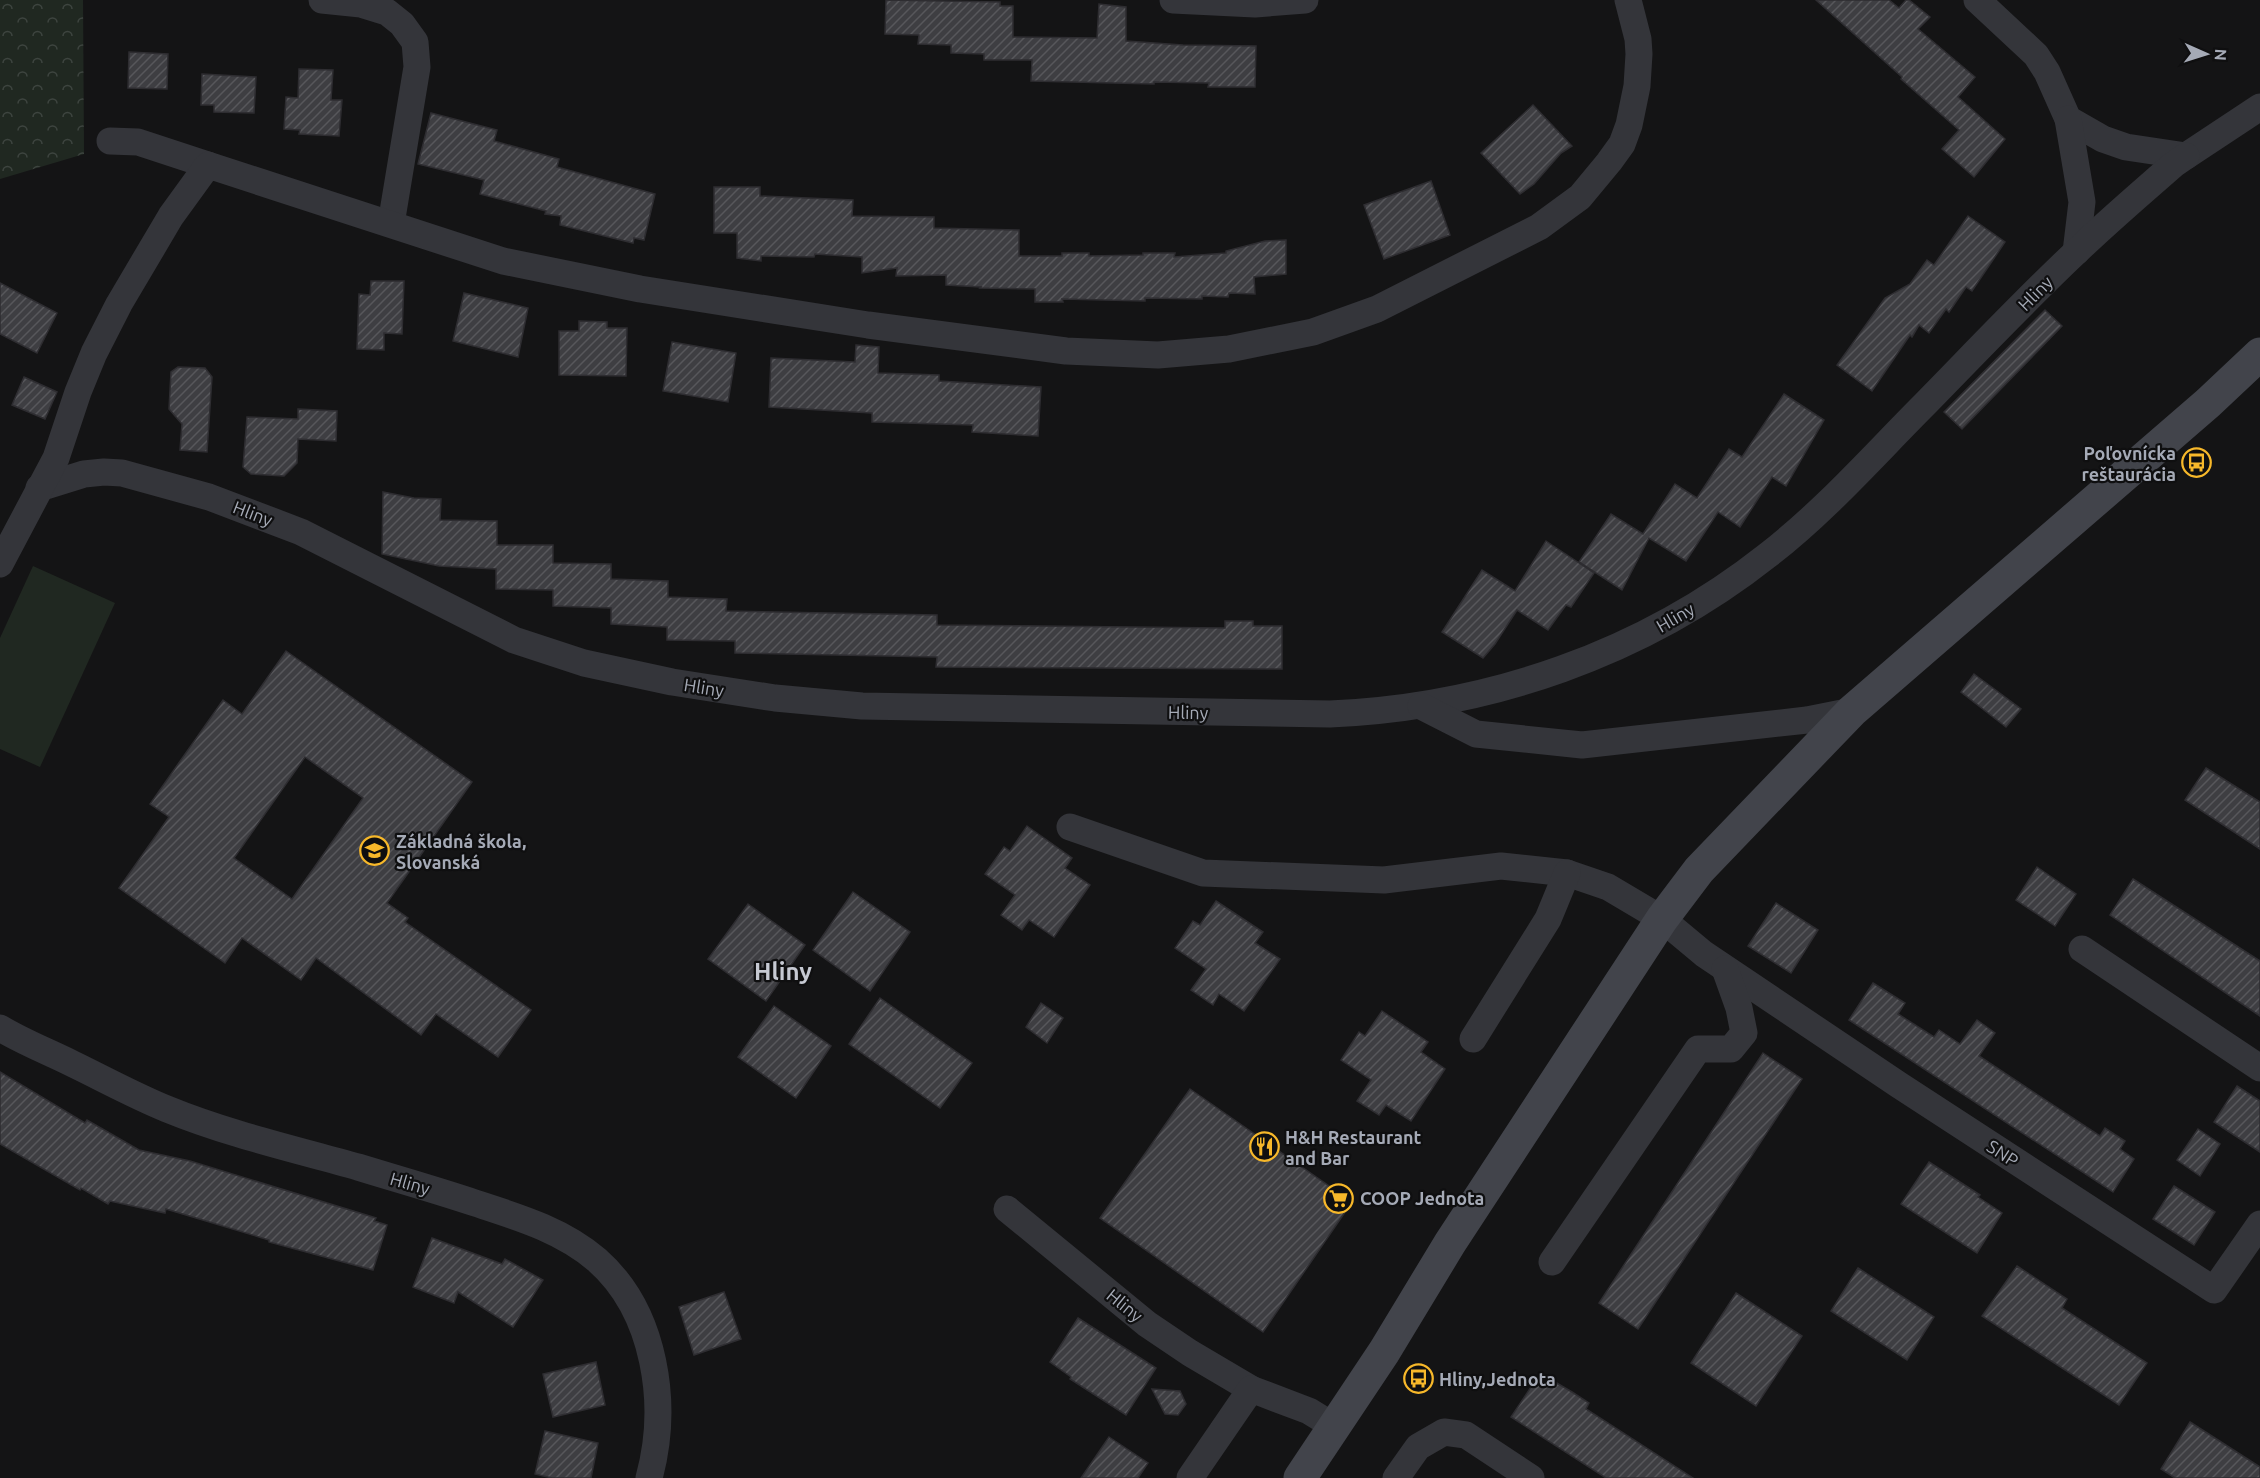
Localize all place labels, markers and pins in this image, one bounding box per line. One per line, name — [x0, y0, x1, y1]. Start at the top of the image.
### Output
place label: Poľovnícka reštaurácia — [2081, 443, 2176, 484]
bus stop icon: Poľovnícka reštaurácia — [2181, 447, 2213, 479]
place label: Základná škola, Slovanská — [396, 831, 526, 872]
school or university icon: Základná škola, Slovanská — [359, 835, 391, 867]
place label: H&H Restaurant and Bar — [1285, 1127, 1421, 1168]
restaurant icon: H&H Restaurant and Bar — [1248, 1131, 1280, 1163]
supermarket icon: COOP Jednota — [1323, 1182, 1355, 1214]
place label: COOP Jednota — [1360, 1188, 1484, 1208]
bus stop icon: Hliny,Jednota — [1402, 1363, 1434, 1395]
place label: Hliny,Jednota — [1439, 1369, 1556, 1389]

